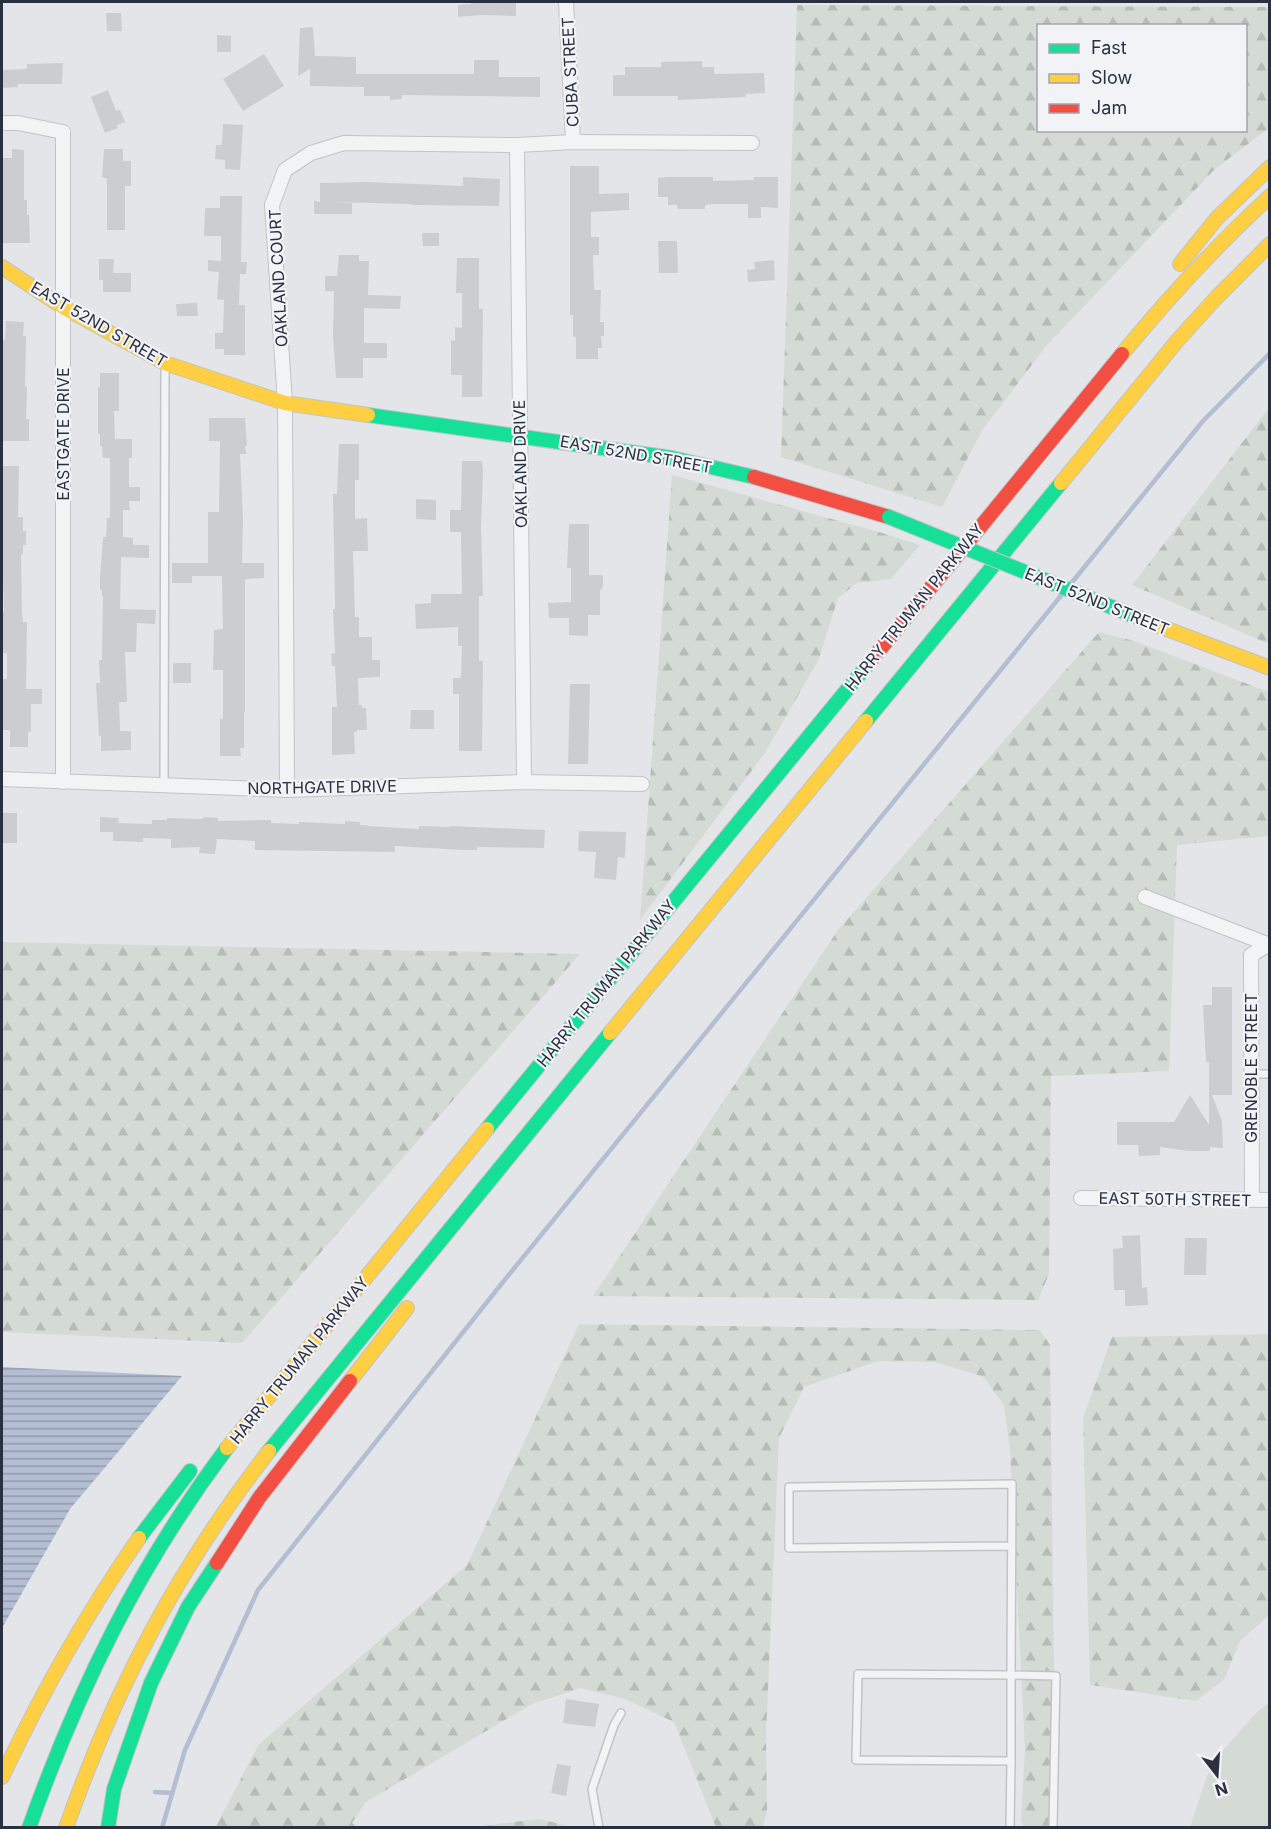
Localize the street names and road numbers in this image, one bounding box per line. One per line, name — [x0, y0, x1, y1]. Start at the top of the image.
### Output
street label: CUBA STREET — [557, 17, 583, 127]
street label: OAKLAND COURT — [264, 209, 292, 347]
street label: EAST 52ND STREET — [27, 277, 171, 371]
street label: EASTGATE DRIVE — [53, 367, 73, 501]
street label: OAKLAND DRIVE — [509, 400, 531, 528]
street label: EAST 52ND STREET — [559, 431, 713, 477]
street label: HARRY TRUMAN PARKWAY — [840, 519, 988, 695]
street label: EAST 52ND STREET — [1022, 563, 1172, 639]
street label: NORTHGATE DRIVE — [247, 776, 397, 798]
street label: HARRY TRUMAN PARKWAY — [532, 895, 680, 1071]
street label: GRENOBLE STREET — [1241, 993, 1261, 1143]
street label: EAST 50TH STREET — [1098, 1188, 1252, 1210]
street label: HARRY TRUMAN PARKWAY — [225, 1272, 373, 1448]

